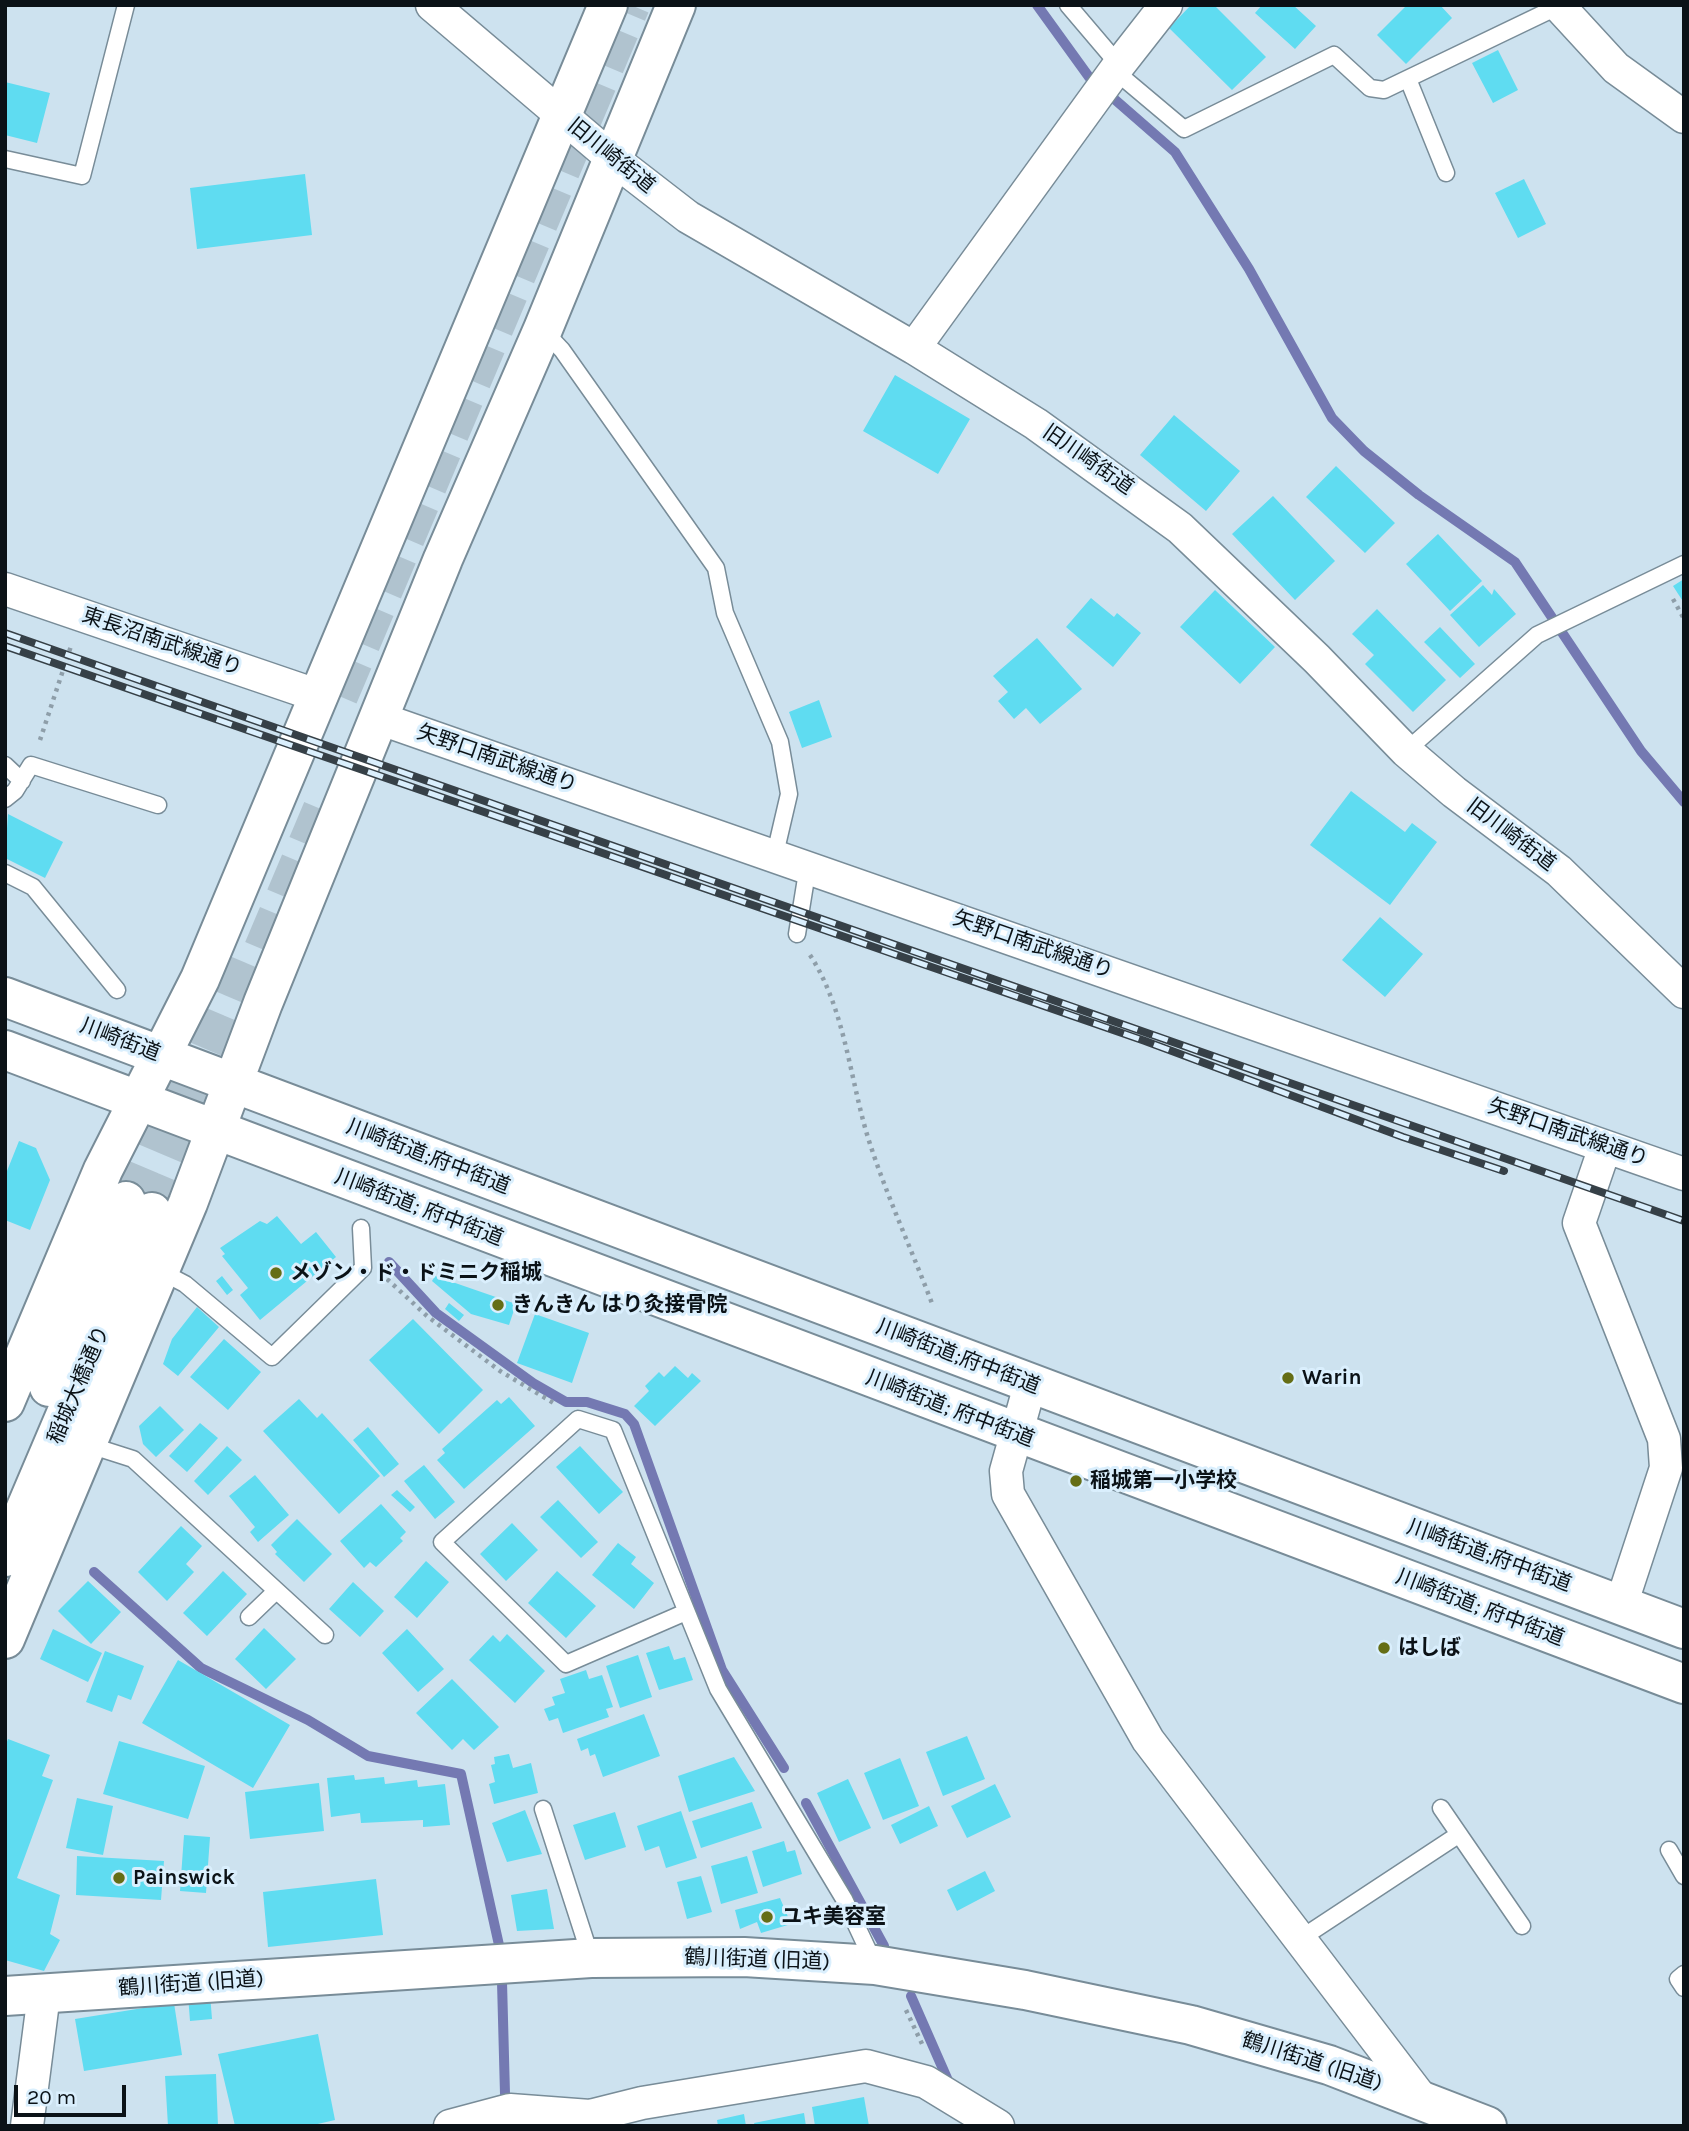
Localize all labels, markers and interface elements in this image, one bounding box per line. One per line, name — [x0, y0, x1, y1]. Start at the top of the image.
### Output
street label: 旧川崎街道 — [562, 113, 660, 199]
street label: 旧川崎街道 — [1038, 420, 1138, 500]
street label: 東長沼南武線通り — [78, 603, 246, 681]
street label: 矢野口南武線通り — [413, 720, 581, 798]
street label: 旧川崎街道 — [1461, 793, 1561, 877]
street label: 矢野口南武線通り — [949, 906, 1117, 984]
street label: 川崎街道 — [76, 1013, 164, 1067]
street label: 矢野口南武線通り — [1484, 1094, 1652, 1172]
street label: 川崎街道;府中街道 — [343, 1114, 513, 1200]
street label: 川崎街道; 府中街道 — [331, 1164, 507, 1252]
place label: メゾン・ド・ドミニク稲城 — [290, 1260, 542, 1286]
marker: メゾン・ド・ドミニク稲城 — [268, 1265, 284, 1281]
place label: きんきん はり灸接骨院 — [512, 1292, 727, 1318]
marker: きんきん はり灸接骨院 — [490, 1297, 506, 1313]
street label: 川崎街道;府中街道 — [873, 1314, 1043, 1400]
street label: 稲城大橋通り — [43, 1322, 115, 1448]
street label: 川崎街道; 府中街道 — [862, 1365, 1038, 1453]
place label: Warin — [1302, 1365, 1362, 1391]
marker: Warin — [1280, 1370, 1296, 1386]
place label: 稲城第一小学校 — [1090, 1468, 1237, 1494]
marker: 稲城第一小学校 — [1068, 1473, 1084, 1489]
street label: 川崎街道;府中街道 — [1403, 1514, 1575, 1598]
street label: 川崎街道; 府中街道 — [1392, 1564, 1568, 1652]
place label: はしば — [1398, 1635, 1461, 1661]
marker: はしば — [1376, 1640, 1392, 1656]
place label: Painswick — [133, 1865, 235, 1891]
marker: Painswick — [111, 1870, 127, 1886]
place label: ユキ美容室 — [781, 1904, 886, 1930]
marker: ユキ美容室 — [759, 1909, 775, 1925]
street label: 鶴川街道 (旧道) — [684, 1945, 830, 1975]
street label: 鶴川街道 (旧道) — [117, 1966, 265, 2002]
street label: 鶴川街道 (旧道) — [1239, 2027, 1385, 2097]
scale bar — [18, 2072, 130, 2116]
text: 20 m — [27, 2085, 76, 2109]

